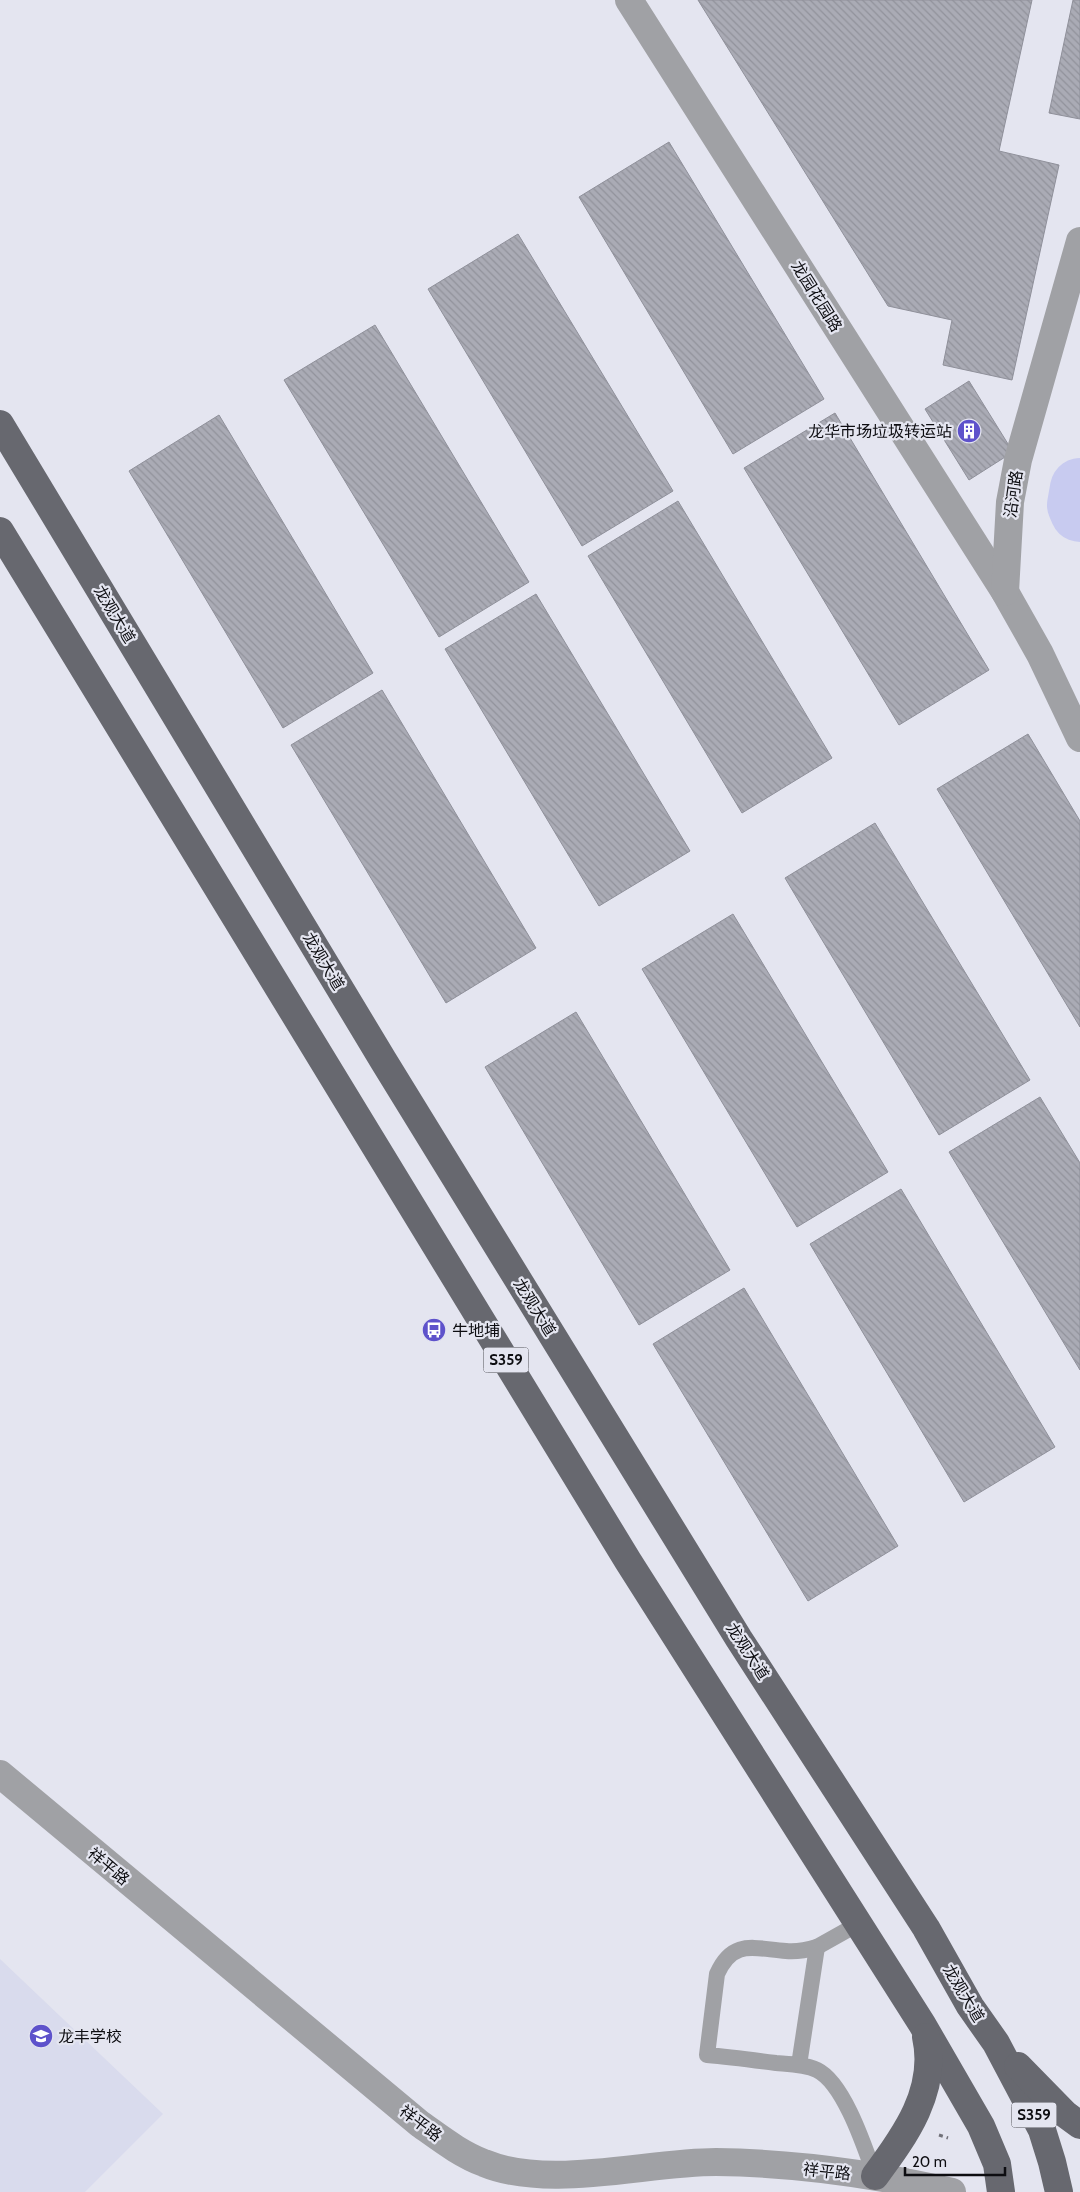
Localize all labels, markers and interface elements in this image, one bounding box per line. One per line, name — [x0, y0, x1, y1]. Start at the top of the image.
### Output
street label: 龙园花园路 — [787, 257, 846, 335]
building icon: 龙华市场垃圾转运站 — [956, 418, 982, 444]
place label: 龙华市场垃圾转运站 — [808, 422, 952, 441]
street label: 沿河路 — [1001, 469, 1026, 519]
street label: 龙观大道 — [90, 582, 139, 647]
street label: 龙观大道 — [299, 929, 348, 994]
street label: 龙观大道 — [510, 1275, 560, 1339]
bus stop icon: 牛地埔 — [421, 1317, 447, 1343]
place label: 牛地埔 — [452, 1321, 500, 1340]
road number: S359 — [484, 1348, 528, 1372]
street label: 龙观大道 — [722, 1619, 773, 1683]
street label: 祥平路 — [84, 1844, 133, 1889]
street label: 龙观大道 — [939, 1961, 988, 2026]
school or university icon: 龙丰学校 — [28, 2023, 54, 2049]
place label: 龙丰学校 — [58, 2027, 122, 2046]
street label: 祥平路 — [396, 2101, 446, 2145]
road number: S359 — [1012, 2102, 1056, 2128]
scale bar — [905, 2144, 1005, 2176]
text: 20 m — [912, 2153, 947, 2171]
street label: 祥平路 — [802, 2160, 852, 2183]

